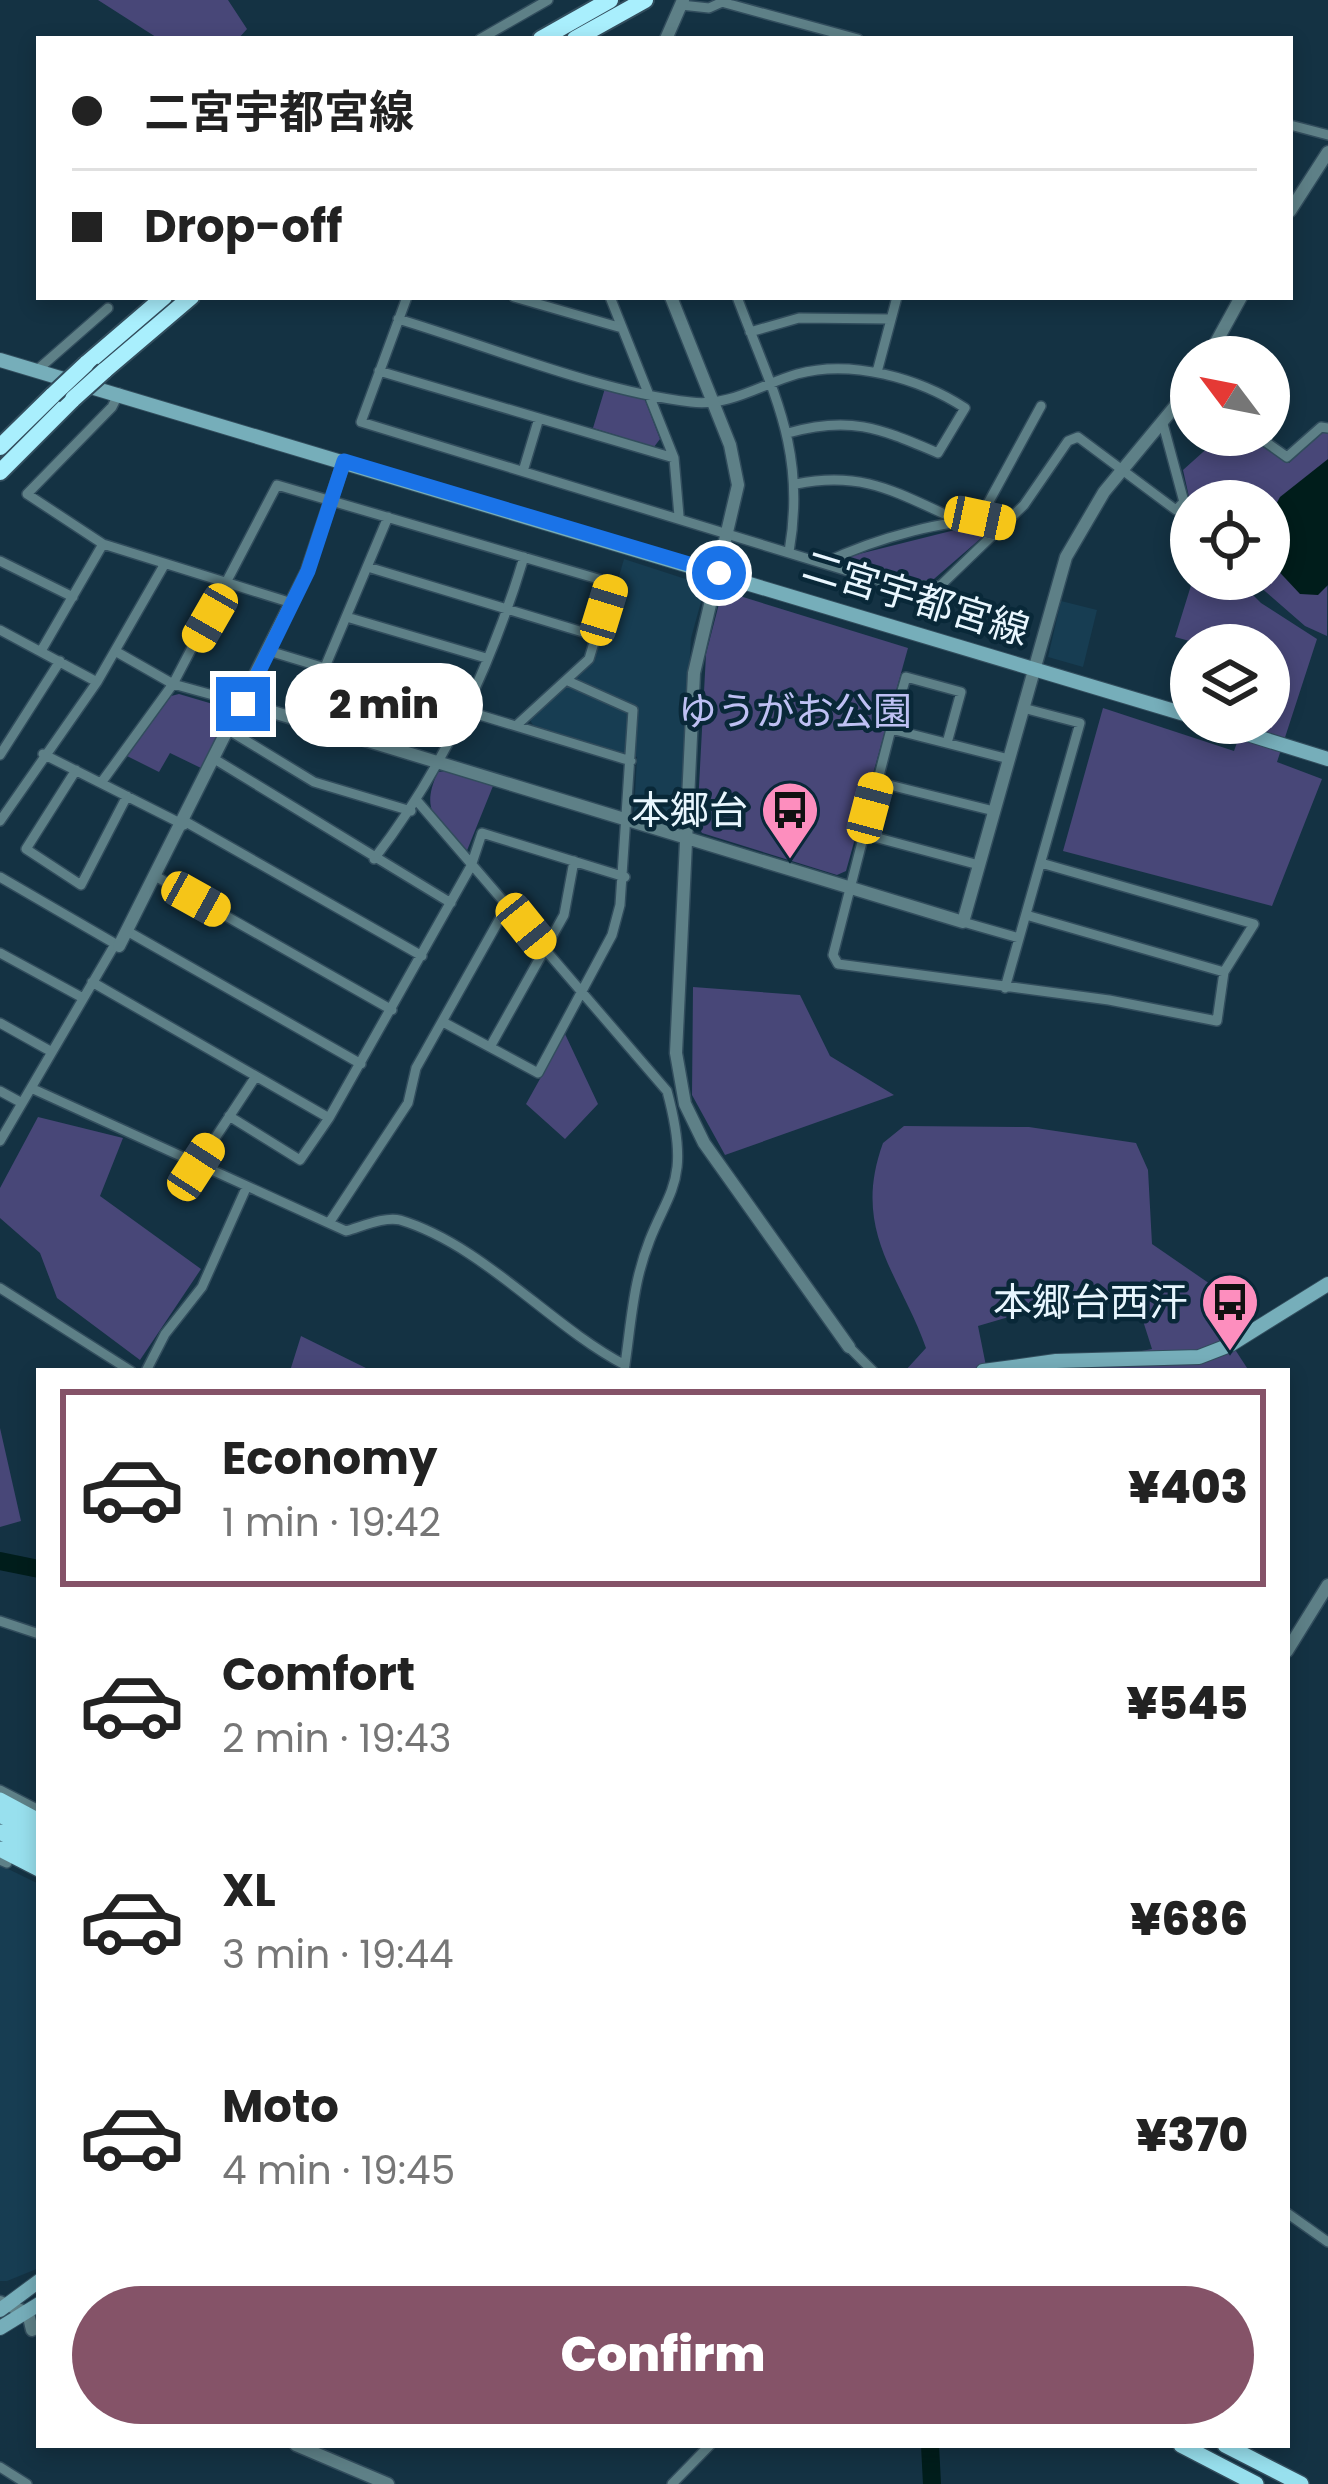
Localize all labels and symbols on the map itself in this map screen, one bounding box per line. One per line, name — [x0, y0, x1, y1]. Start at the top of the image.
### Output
north arrow — [1170, 336, 1290, 456]
car — [941, 493, 1019, 543]
street label: 二宮宇都宮線 — [796, 537, 1036, 659]
route start — [692, 546, 746, 600]
car — [576, 570, 632, 650]
car — [176, 578, 244, 658]
callout: 2 min — [285, 662, 483, 746]
route end — [216, 677, 270, 731]
park label: ゆうがお公園 — [678, 684, 912, 739]
car — [843, 769, 897, 847]
bus stop icon: 本郷台 — [759, 779, 821, 861]
place label: 本郷台 — [631, 783, 748, 838]
car — [156, 866, 236, 932]
car — [489, 887, 563, 965]
car — [161, 1127, 231, 1207]
bus stop icon: 本郷台西汗 — [1199, 1271, 1261, 1353]
place label: 本郷台西汗 — [993, 1275, 1188, 1330]

